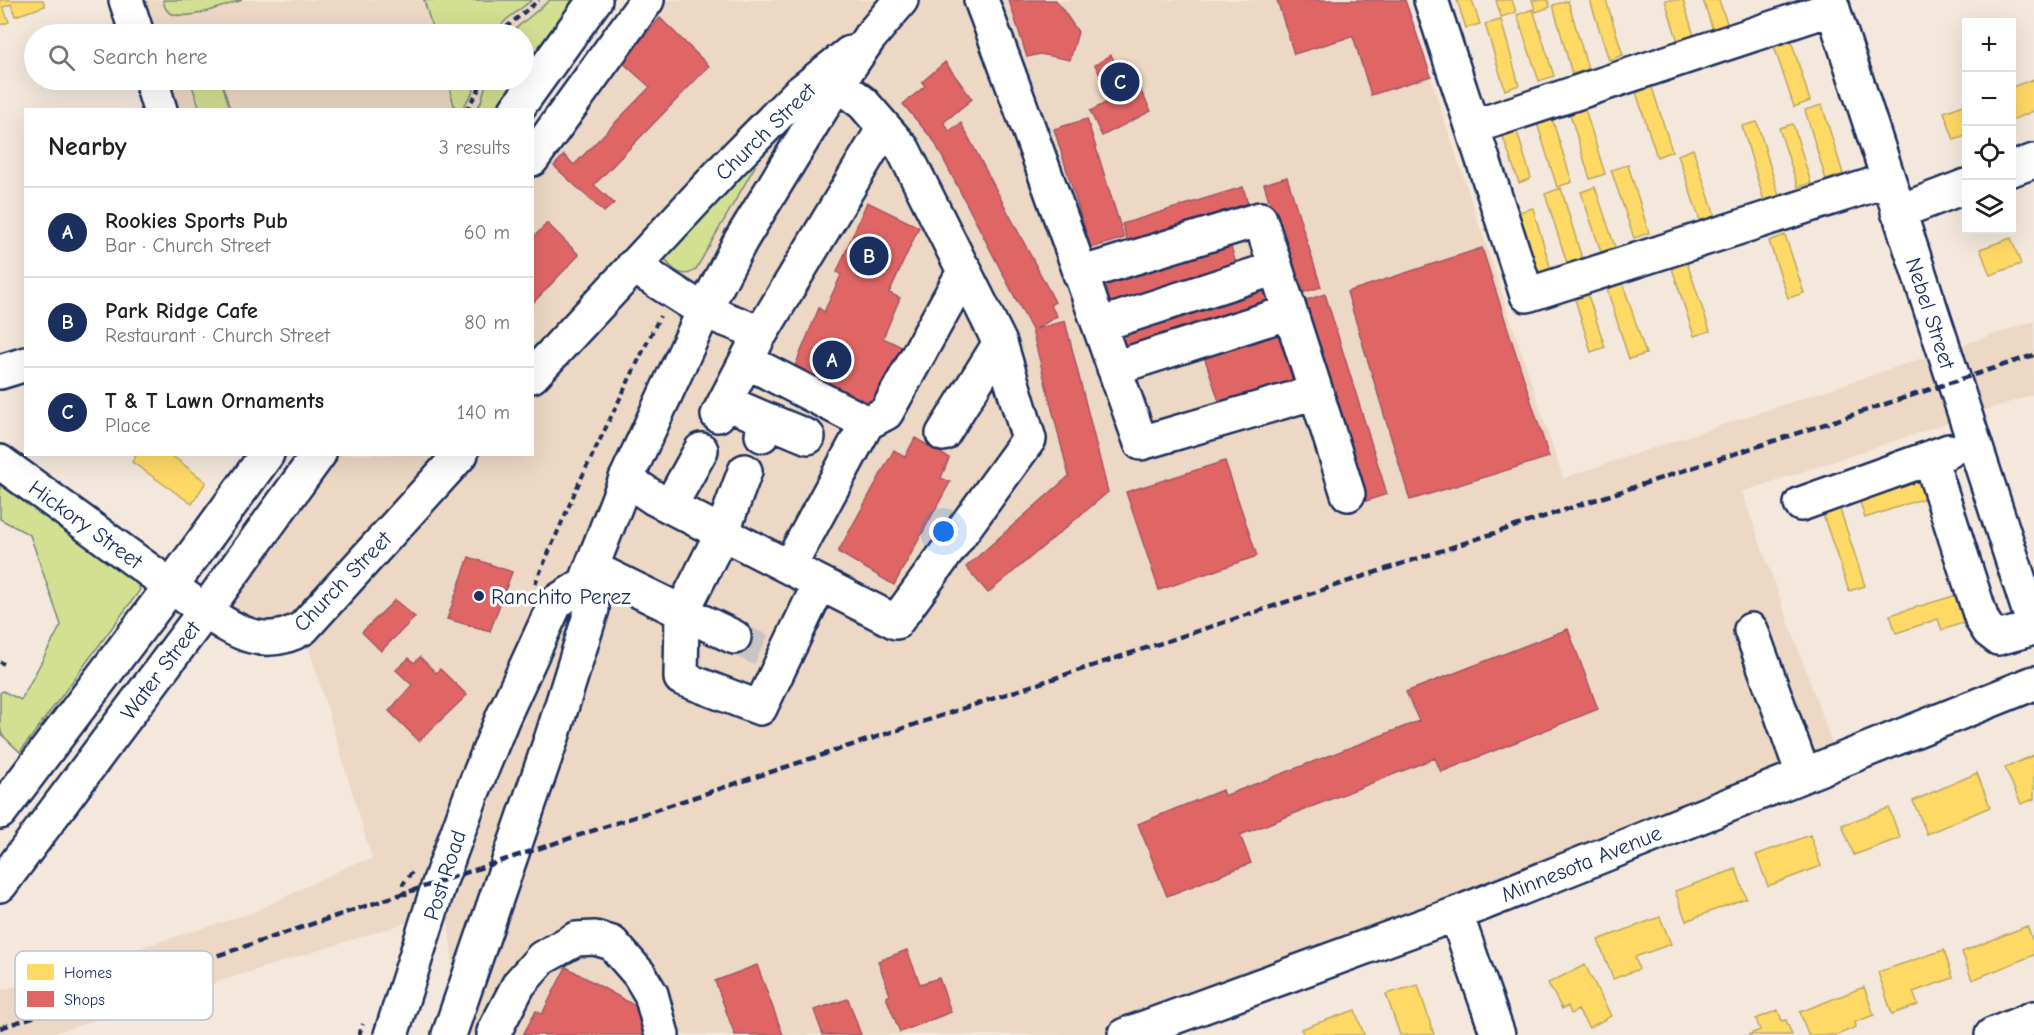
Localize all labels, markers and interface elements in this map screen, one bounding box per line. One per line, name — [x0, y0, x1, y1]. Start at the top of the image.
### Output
map controls — [1962, 18, 2016, 234]
button: + — [1962, 18, 2016, 72]
search box — [24, 24, 534, 90]
icon: search — [45, 41, 78, 74]
text: Search here — [93, 44, 208, 70]
pin: C — [1100, 60, 1140, 104]
button: − — [1962, 72, 2016, 126]
street label: Church Street — [710, 77, 822, 186]
button: locate — [1962, 126, 2016, 180]
text: Nearby — [48, 132, 127, 162]
text: 3 results — [439, 136, 510, 159]
button: layers — [1962, 180, 2016, 234]
text: Rookies Sports Pub — [105, 208, 288, 234]
text: A — [62, 221, 73, 244]
text: 60 m — [464, 221, 510, 244]
text: Bar · Church Street — [105, 234, 270, 257]
pin: B — [850, 234, 888, 278]
street label: Nebel Street — [1900, 254, 1960, 373]
text: Park Ridge Cafe — [105, 298, 258, 324]
text: B — [61, 311, 74, 334]
text: 80 m — [464, 311, 510, 334]
text: Restaurant · Church Street — [105, 324, 330, 347]
pin: A — [812, 338, 852, 382]
text: T & T Lawn Ornaments — [105, 388, 324, 414]
text: C — [61, 401, 74, 424]
text: 140 m — [457, 401, 510, 424]
text: Place — [105, 414, 151, 437]
street label: Hickory Street — [23, 475, 148, 575]
your location — [929, 517, 958, 546]
street label: Church Street — [288, 526, 398, 637]
place label: Ranchito Perez — [491, 584, 631, 610]
marker: Ranchito Perez — [472, 589, 486, 603]
street label: Water Street — [115, 616, 207, 725]
street label: Minnesota Avenue — [1497, 820, 1665, 908]
street label: Post Road — [418, 827, 472, 924]
legend — [15, 951, 213, 1020]
text: Homes — [64, 964, 112, 982]
text: Shops — [64, 991, 105, 1009]

